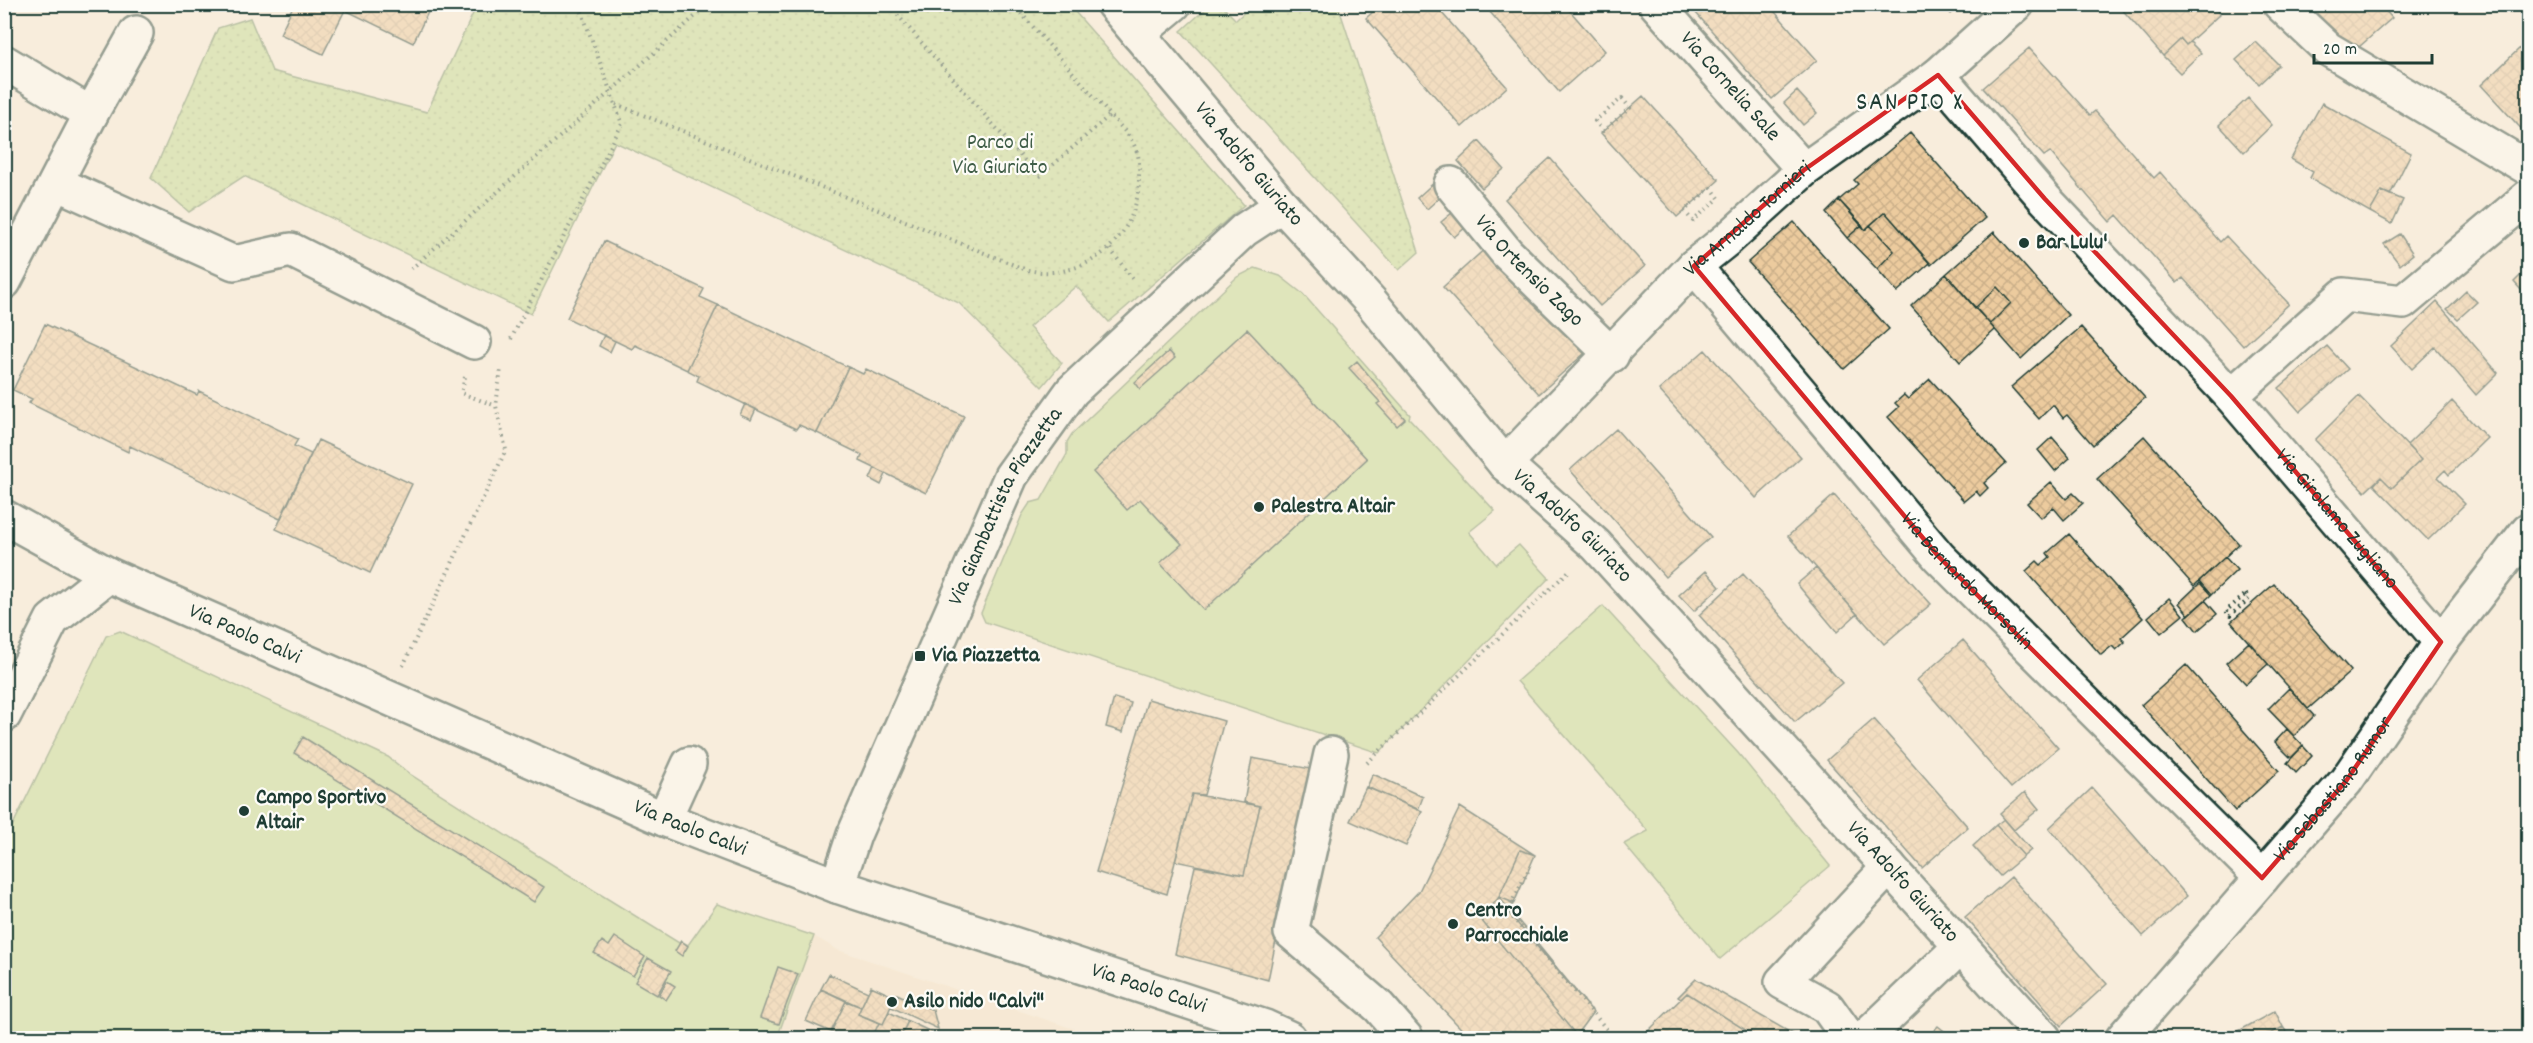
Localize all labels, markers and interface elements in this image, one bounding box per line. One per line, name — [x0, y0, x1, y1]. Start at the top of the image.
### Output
street label: Via Cornelia Sale — [1672, 25, 1787, 149]
scale bar — [2314, 27, 2432, 65]
text: 20 m — [2323, 38, 2357, 63]
district label: SAN PIO X — [1856, 85, 1964, 122]
street label: Via Adolfo Giuriato — [1186, 95, 1310, 234]
park label: Parco di Via Giuriato — [953, 128, 1048, 184]
street label: Via Arnaldo Tornieri — [1676, 154, 1818, 284]
street label: Via Ortensio Zago — [1467, 208, 1590, 335]
place label: Bar Lulu' — [2036, 228, 2107, 259]
marker: Bar Lulu' — [2017, 236, 2031, 250]
street label: Via Giambattista Piazzetta — [941, 401, 1071, 611]
street label: Via Girolamo Zugliano — [2267, 442, 2406, 597]
street label: Via Adolfo Giuriato — [1505, 462, 1639, 590]
place label: Palestra Altair — [1271, 492, 1396, 523]
marker: Palestra Altair — [1252, 500, 1266, 514]
street label: Via Bernardo Morsolin — [1892, 506, 2040, 658]
street label: Via Paolo Calvi — [183, 596, 306, 673]
place label: Via Piazzetta — [932, 641, 1040, 672]
marker: Via Piazzetta — [913, 649, 927, 663]
street label: Via Sebastiano Rumor — [2266, 709, 2402, 870]
place label: Campo Sportivo Altair — [256, 783, 386, 839]
street label: Via Paolo Calvi — [628, 792, 751, 865]
marker: Campo Sportivo Altair — [237, 804, 251, 818]
street label: Via Adolfo Giuriato — [1839, 814, 1966, 950]
place label: Centro Parrocchiale — [1465, 896, 1569, 952]
marker: Centro Parrocchiale — [1446, 917, 1460, 931]
street label: Via Paolo Calvi — [1087, 955, 1211, 1022]
place label: Asilo nido "Calvi" — [904, 987, 1044, 1018]
marker: Asilo nido "Calvi" — [885, 995, 899, 1009]

